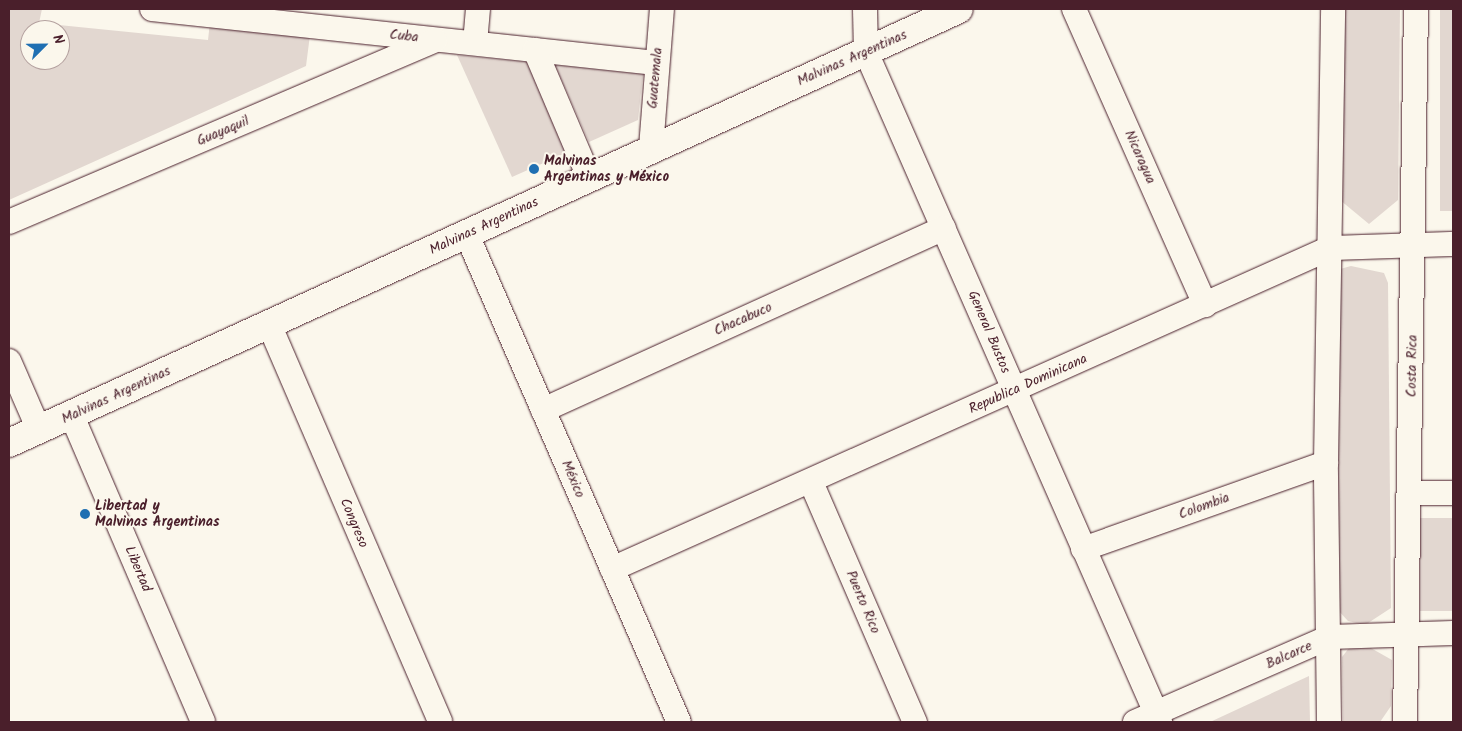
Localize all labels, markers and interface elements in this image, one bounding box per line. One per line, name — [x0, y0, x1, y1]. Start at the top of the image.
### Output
north arrow — [20, 20, 70, 70]
street label: Cuba — [389, 26, 419, 46]
street label: Malvinas Argentinas — [795, 26, 909, 90]
text: N — [46, 31, 70, 48]
street label: Guatemala — [644, 47, 666, 109]
street label: Guayaquil — [194, 112, 252, 150]
street label: Nicaragua — [1121, 128, 1159, 186]
place label: Malvinas Argentinas y México — [544, 153, 669, 186]
marker: Malvinas Argentinas y México — [528, 163, 540, 175]
street label: Malvinas Argentinas — [427, 193, 541, 259]
street label: General Bustos — [964, 288, 1014, 376]
street label: Chacabuco — [711, 299, 775, 339]
street label: Costa Rica — [1403, 335, 1421, 397]
street label: Republica Dominicana — [966, 350, 1090, 418]
street label: Malvinas Argentinas — [59, 362, 173, 428]
street label: México — [558, 458, 588, 500]
street label: Colombia — [1176, 489, 1232, 523]
street label: Congreso — [336, 496, 372, 550]
place label: Libertad y Malvinas Argentinas — [95, 498, 219, 530]
marker: Libertad y Malvinas Argentinas — [79, 508, 91, 520]
street label: Libertad — [121, 544, 155, 594]
street label: Puerto Rico — [842, 568, 884, 636]
street label: Balcarce — [1263, 637, 1315, 673]

